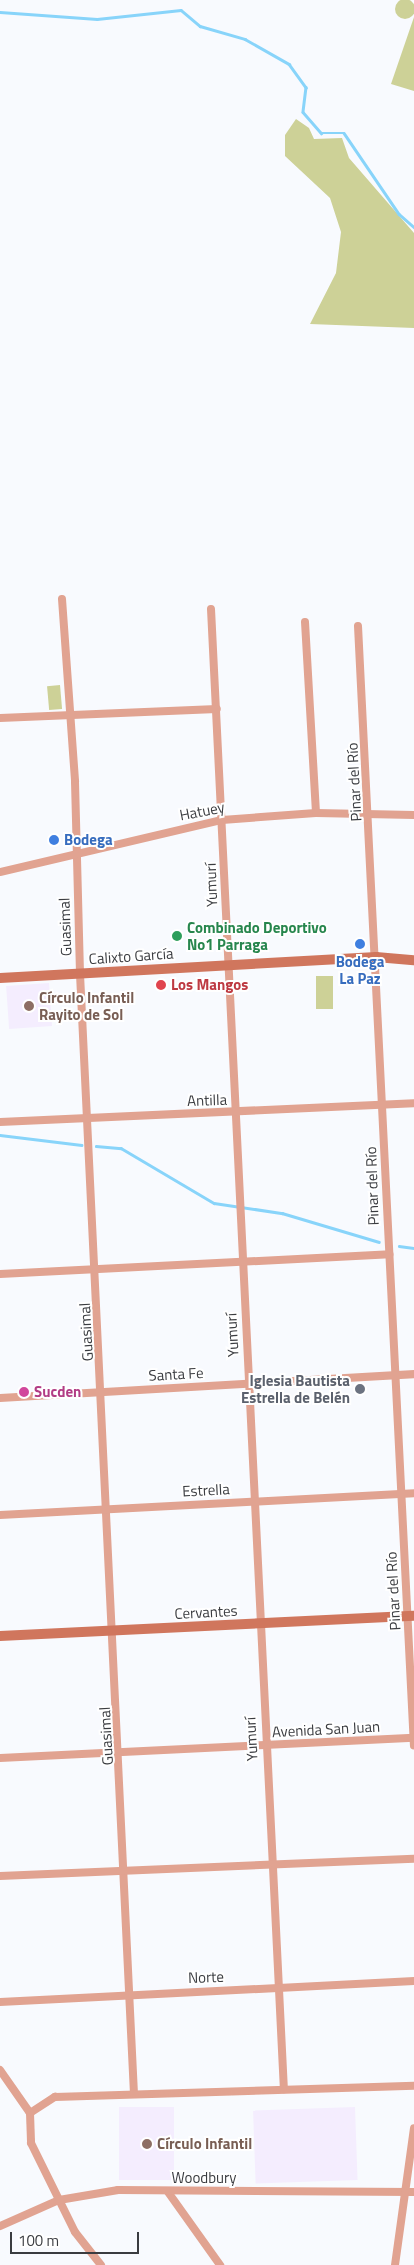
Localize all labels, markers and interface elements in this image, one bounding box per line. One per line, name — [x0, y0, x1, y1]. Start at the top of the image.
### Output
street label: Pinar del Río — [343, 742, 365, 822]
street label: Hatuey — [178, 798, 226, 824]
place label: Bodega — [64, 831, 113, 849]
marker: Bodega — [48, 834, 60, 846]
street label: Yumurí — [201, 863, 221, 907]
street label: Guasimal — [55, 897, 75, 957]
place label: Combinado Deportivo No1 Parraga — [187, 918, 327, 953]
marker: Combinado Deportivo No1 Parraga — [171, 930, 183, 942]
marker: Bodega La Paz — [354, 938, 366, 950]
street label: Calixto García — [88, 944, 174, 968]
place label: Bodega La Paz — [336, 952, 384, 987]
place label: Los Mangos — [171, 976, 248, 994]
marker: Los Mangos — [155, 979, 167, 991]
place label: Círculo Infantil Rayito de Sol — [39, 988, 134, 1023]
marker: Círculo Infantil Rayito de Sol — [23, 1000, 35, 1012]
street label: Antilla — [187, 1090, 227, 1110]
street label: Pinar del Río — [362, 1146, 382, 1226]
street label: Guasimal — [75, 1302, 97, 1362]
street label: Yumurí — [222, 1312, 242, 1358]
street label: Santa Fe — [148, 1364, 204, 1384]
place label: Iglesia Bautista Estrella de Belén — [241, 1371, 350, 1406]
place label: Sucden — [34, 1383, 81, 1401]
marker: Iglesia Bautista Estrella de Belén — [354, 1383, 366, 1395]
marker: Sucden — [18, 1386, 30, 1398]
street label: Estrella — [182, 1480, 230, 1500]
street label: Pinar del Río — [382, 1551, 404, 1631]
street label: Cervantes — [174, 1601, 238, 1623]
street label: Guasimal — [95, 1706, 117, 1766]
street label: Yumurí — [241, 1716, 261, 1762]
street label: Avenida San Juan — [271, 1717, 381, 1741]
street label: Norte — [188, 1967, 224, 1987]
place label: Círculo Infantil — [157, 2135, 252, 2153]
marker: Círculo Infantil — [141, 2138, 153, 2150]
street label: Woodbury — [171, 2169, 237, 2187]
scale bar — [12, 2222, 141, 2254]
text: 100 m — [18, 2229, 59, 2252]

